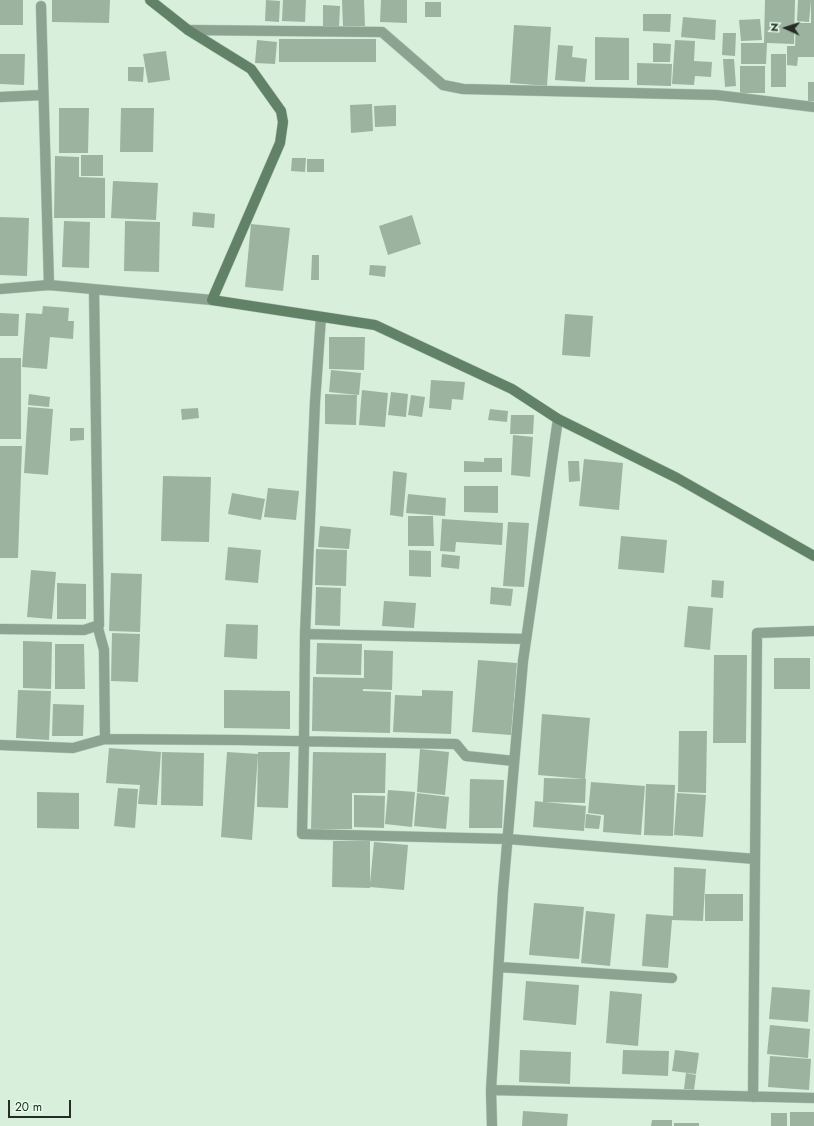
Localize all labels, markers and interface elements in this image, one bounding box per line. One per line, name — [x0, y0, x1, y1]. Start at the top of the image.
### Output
north arrow — [766, 8, 806, 48]
text: N — [766, 23, 782, 32]
scale bar — [10, 1092, 73, 1118]
text: 20 m — [15, 1098, 42, 1116]

